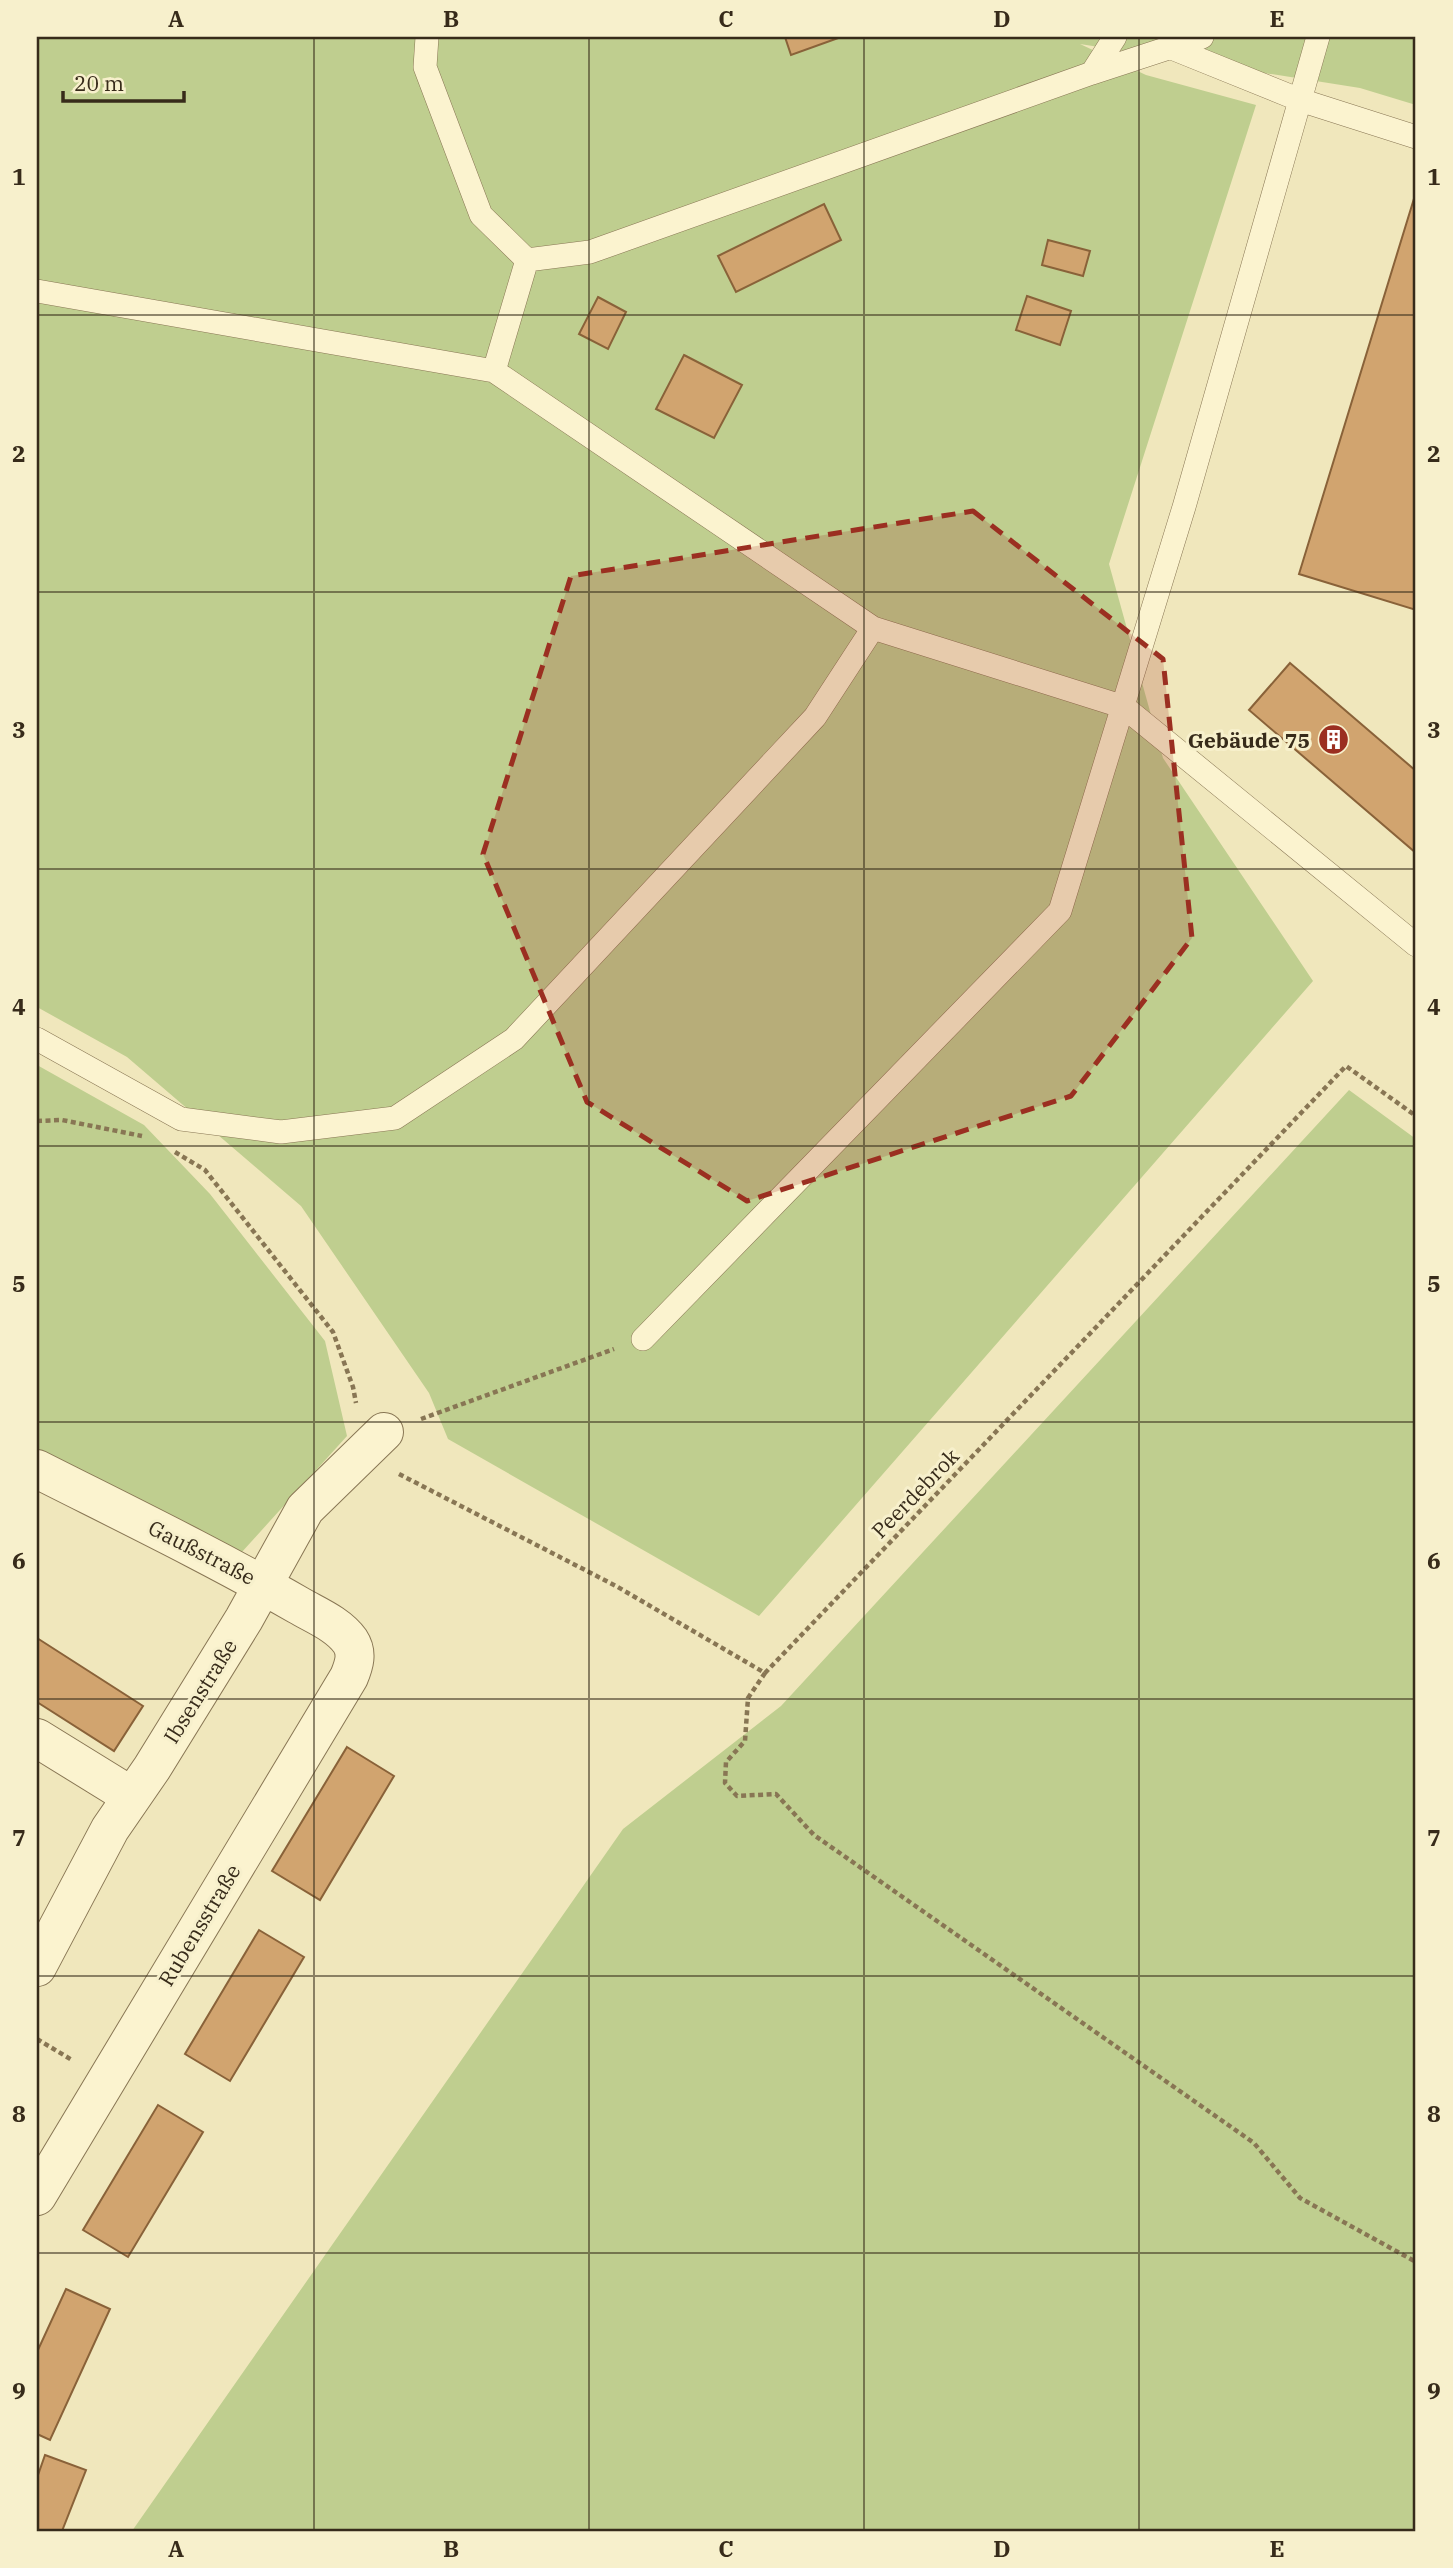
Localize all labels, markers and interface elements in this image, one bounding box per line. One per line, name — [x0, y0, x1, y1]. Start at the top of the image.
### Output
text: A — [168, 3, 184, 33]
text: B — [443, 3, 459, 33]
text: C — [718, 3, 734, 33]
text: D — [993, 3, 1011, 33]
text: E — [1269, 3, 1285, 33]
scale bar — [63, 60, 184, 104]
text: 20 m — [74, 69, 124, 97]
text: 1 — [12, 161, 26, 191]
text: 1 — [1427, 161, 1441, 191]
text: 2 — [12, 438, 26, 468]
text: 2 — [1427, 438, 1441, 468]
text: 3 — [12, 714, 26, 744]
text: 3 — [1427, 714, 1441, 744]
building icon: Gebäude 75 — [1316, 723, 1350, 757]
place label: Gebäude 75 — [1188, 726, 1310, 754]
text: 4 — [12, 991, 26, 1021]
text: 4 — [1427, 991, 1441, 1021]
text: 5 — [12, 1268, 26, 1298]
text: 5 — [1427, 1268, 1441, 1298]
street label: Peerdebrok — [865, 1442, 965, 1544]
street label: Gaußstraße — [144, 1513, 260, 1591]
text: 6 — [12, 1545, 26, 1575]
text: 6 — [1427, 1545, 1441, 1575]
street label: Ibsenstraße — [157, 1634, 243, 1748]
text: 7 — [12, 1822, 26, 1852]
text: 7 — [1427, 1822, 1441, 1852]
street label: Rubensstraße — [152, 1859, 246, 1991]
text: 8 — [12, 2098, 26, 2128]
text: 8 — [1427, 2098, 1441, 2128]
text: 9 — [12, 2375, 26, 2405]
text: 9 — [1427, 2375, 1441, 2405]
text: A — [168, 2533, 184, 2563]
text: B — [443, 2533, 459, 2563]
text: C — [718, 2533, 734, 2563]
text: D — [993, 2533, 1011, 2563]
text: E — [1269, 2533, 1285, 2563]

